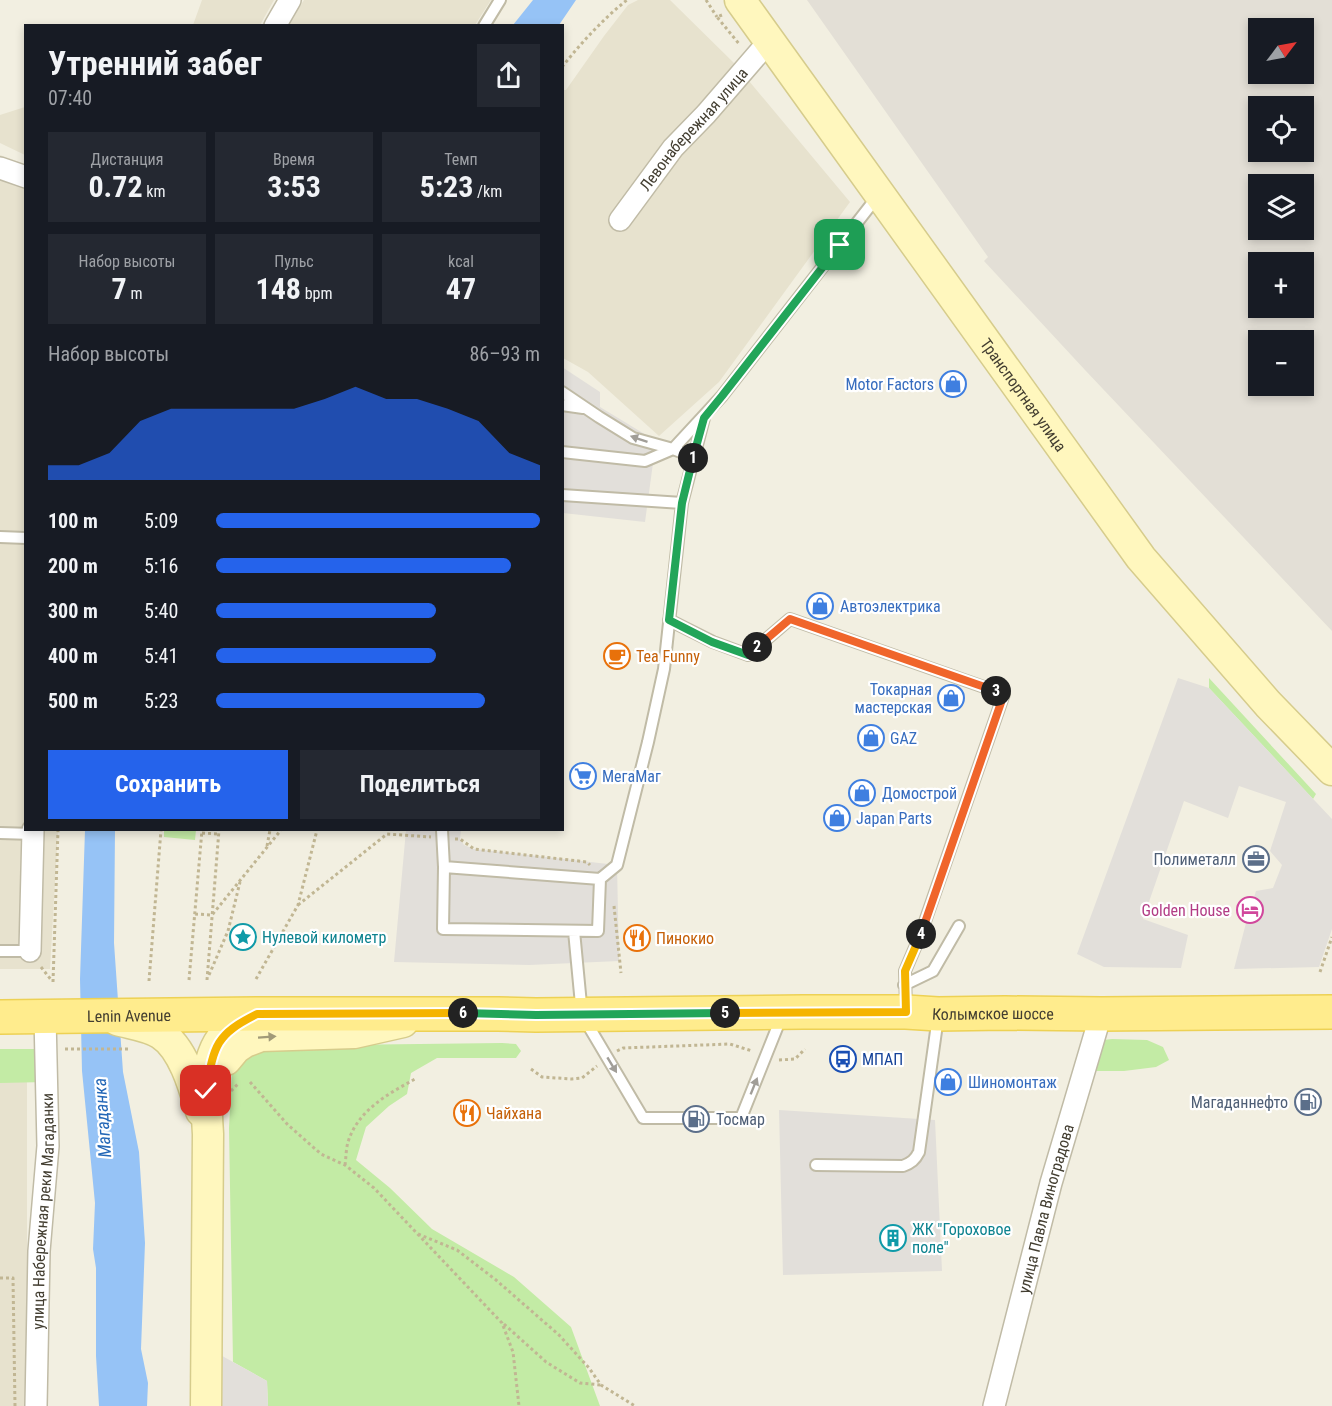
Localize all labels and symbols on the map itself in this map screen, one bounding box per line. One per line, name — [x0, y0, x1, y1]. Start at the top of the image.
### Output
north arrow — [1248, 18, 1314, 84]
street label: Левонабережная улица — [635, 64, 751, 194]
pin — [814, 219, 865, 270]
street label: Транспортная улица — [977, 334, 1071, 455]
shop icon: Motor Factors — [938, 369, 968, 399]
place label: Motor Factors — [845, 375, 934, 394]
one-way arrow — [630, 434, 648, 443]
pin: 1 — [678, 443, 708, 473]
shop icon: Автоэлектрика — [805, 591, 835, 621]
place label: Автоэлектрика — [840, 597, 941, 616]
pin: 2 — [742, 632, 772, 662]
cafe icon: Tea Funny — [602, 641, 632, 671]
place label: Tea Funny — [636, 647, 700, 666]
pin: 3 — [981, 676, 1011, 706]
place label: Токарная мастерская — [855, 680, 932, 717]
shop icon: Токарная мастерская — [936, 683, 966, 713]
shop icon: GAZ — [856, 723, 886, 753]
place label: GAZ — [890, 729, 917, 748]
supermarket icon: МегаМаг — [568, 761, 598, 791]
place label: МегаМаг — [602, 767, 661, 786]
shop icon: Домострой — [847, 778, 877, 808]
place label: Домострой — [882, 784, 957, 803]
shop icon: Japan Parts — [822, 803, 852, 833]
place label: Japan Parts — [856, 809, 932, 828]
office icon: Полиметалл — [1241, 844, 1271, 874]
place label: Полиметалл — [1153, 850, 1236, 869]
hotel icon: Golden House — [1235, 895, 1265, 925]
place label: Golden House — [1142, 901, 1230, 920]
pin: 4 — [906, 919, 936, 949]
place icon: Нулевой километр — [228, 922, 258, 952]
restaurant icon: Пинокио — [622, 923, 652, 953]
place label: Нулевой километр — [262, 928, 386, 947]
place label: Пинокио — [656, 929, 714, 948]
pin: 6 — [448, 998, 478, 1028]
pin: 5 — [710, 998, 740, 1028]
street label: Колымское шоссе — [931, 1003, 1054, 1024]
street label: Lenin Avenue — [87, 1006, 171, 1025]
one-way arrow — [257, 1032, 276, 1041]
bus stop icon: МПАП — [828, 1044, 858, 1074]
place label: МПАП — [862, 1050, 903, 1069]
one-way arrow — [606, 1057, 617, 1073]
pin — [180, 1065, 231, 1116]
shop icon: Шиномонтаж — [933, 1067, 963, 1097]
place label: Шиномонтаж — [968, 1073, 1057, 1092]
water label: Магаданка — [89, 1077, 115, 1159]
one-way arrow — [750, 1077, 759, 1095]
fuel station icon: Магаданнефто — [1293, 1087, 1323, 1117]
street label: улица Набережная реки Магаданки — [28, 1093, 58, 1330]
place label: Магаданнефто — [1191, 1093, 1288, 1112]
restaurant icon: Чайхана — [452, 1098, 482, 1128]
place label: Чайхана — [486, 1104, 542, 1123]
fuel station icon: Тосмар — [681, 1104, 711, 1134]
place label: Тосмар — [716, 1110, 765, 1129]
street label: улица Павла Виноградова — [1014, 1122, 1077, 1295]
place label: ЖК "Гороховое поле" — [912, 1220, 1011, 1257]
building icon: ЖК "Гороховое поле" — [878, 1223, 908, 1253]

